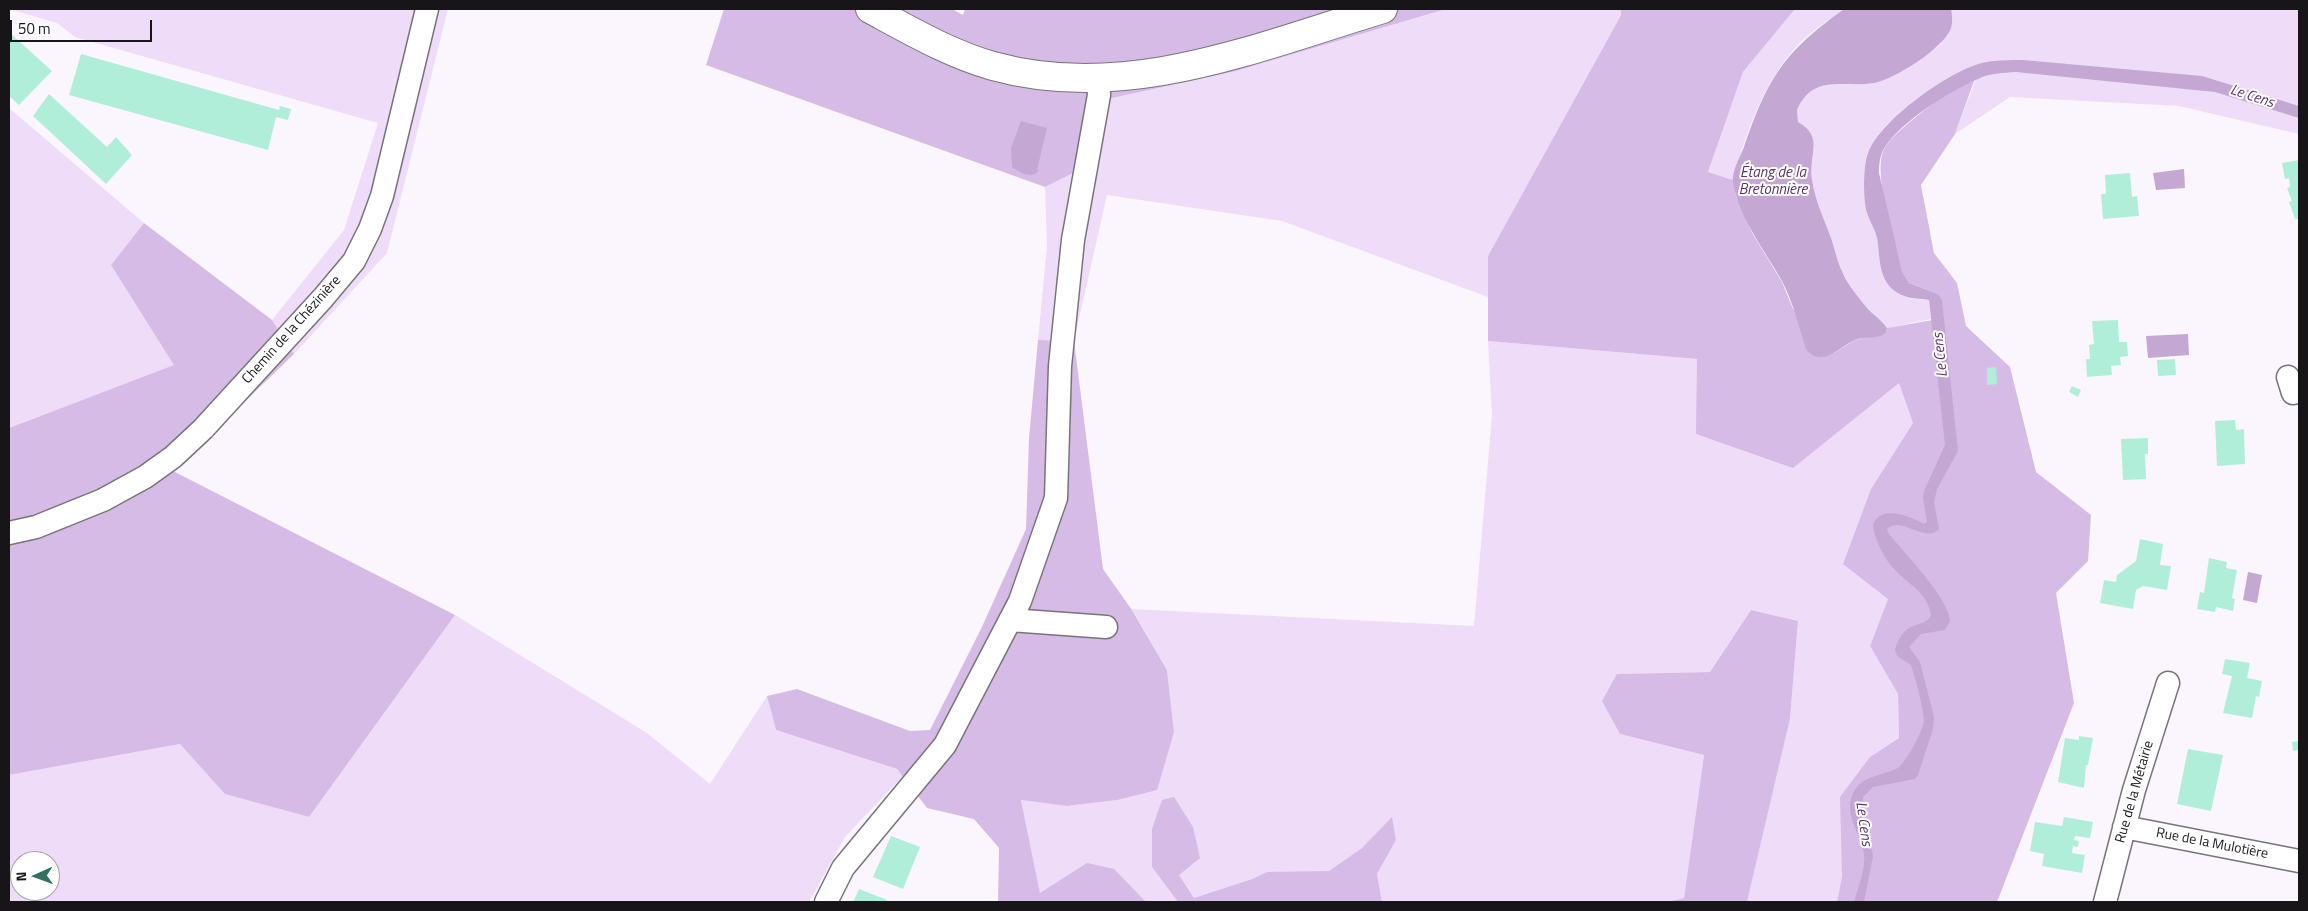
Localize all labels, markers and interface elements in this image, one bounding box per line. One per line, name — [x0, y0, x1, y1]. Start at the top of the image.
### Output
scale bar — [12, 10, 155, 42]
text: 50 m — [18, 17, 51, 40]
water label: Le Cens — [2228, 82, 2276, 112]
water label: Étang de la Bretonnière — [1739, 164, 1807, 199]
street label: Chemin de la Chézinière — [239, 273, 345, 387]
water label: Le Cens — [1930, 332, 1952, 378]
street label: Rue de la Métairie — [2112, 739, 2158, 845]
water label: Le Cens — [1851, 801, 1875, 847]
street label: Rue de la Mulotière — [2155, 825, 2269, 863]
north arrow — [10, 851, 60, 901]
text: N — [10, 871, 31, 882]

